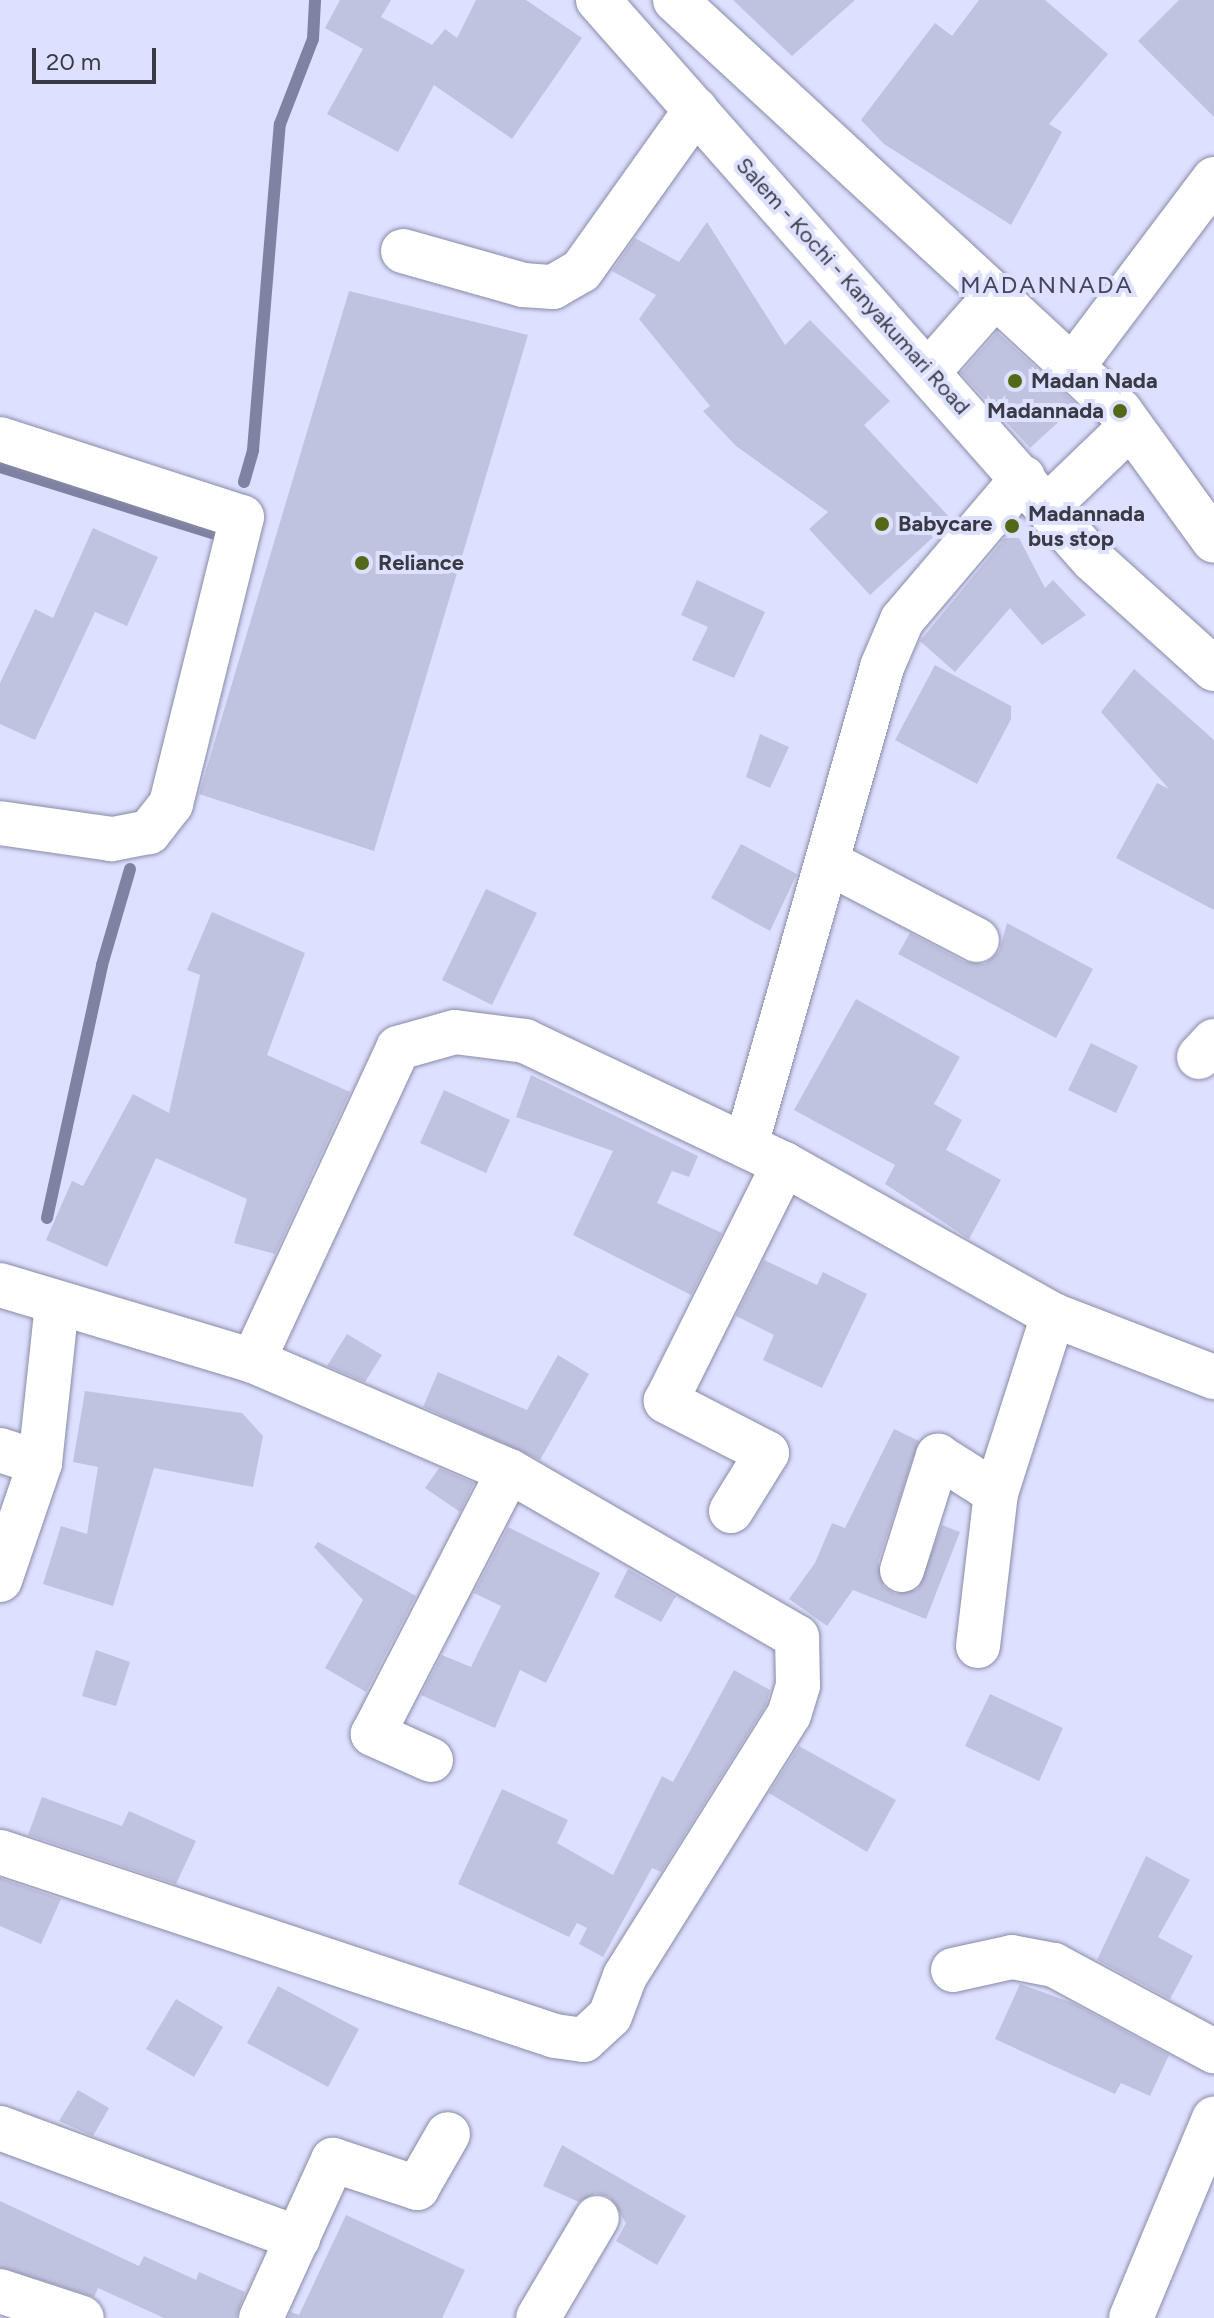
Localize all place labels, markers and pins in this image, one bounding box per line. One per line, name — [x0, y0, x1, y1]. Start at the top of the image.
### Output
place label: Madan Nada — [1031, 368, 1158, 394]
marker: Madan Nada — [1006, 372, 1024, 390]
place label: Madannada — [987, 398, 1104, 424]
marker: Madannada — [1111, 402, 1129, 420]
place label: Madannada bus stop — [1028, 500, 1145, 552]
place label: Babycare — [898, 511, 992, 537]
marker: Babycare — [873, 515, 891, 533]
marker: Madannada bus stop — [1003, 517, 1021, 535]
place label: Reliance — [378, 550, 464, 576]
marker: Reliance — [353, 554, 371, 572]

